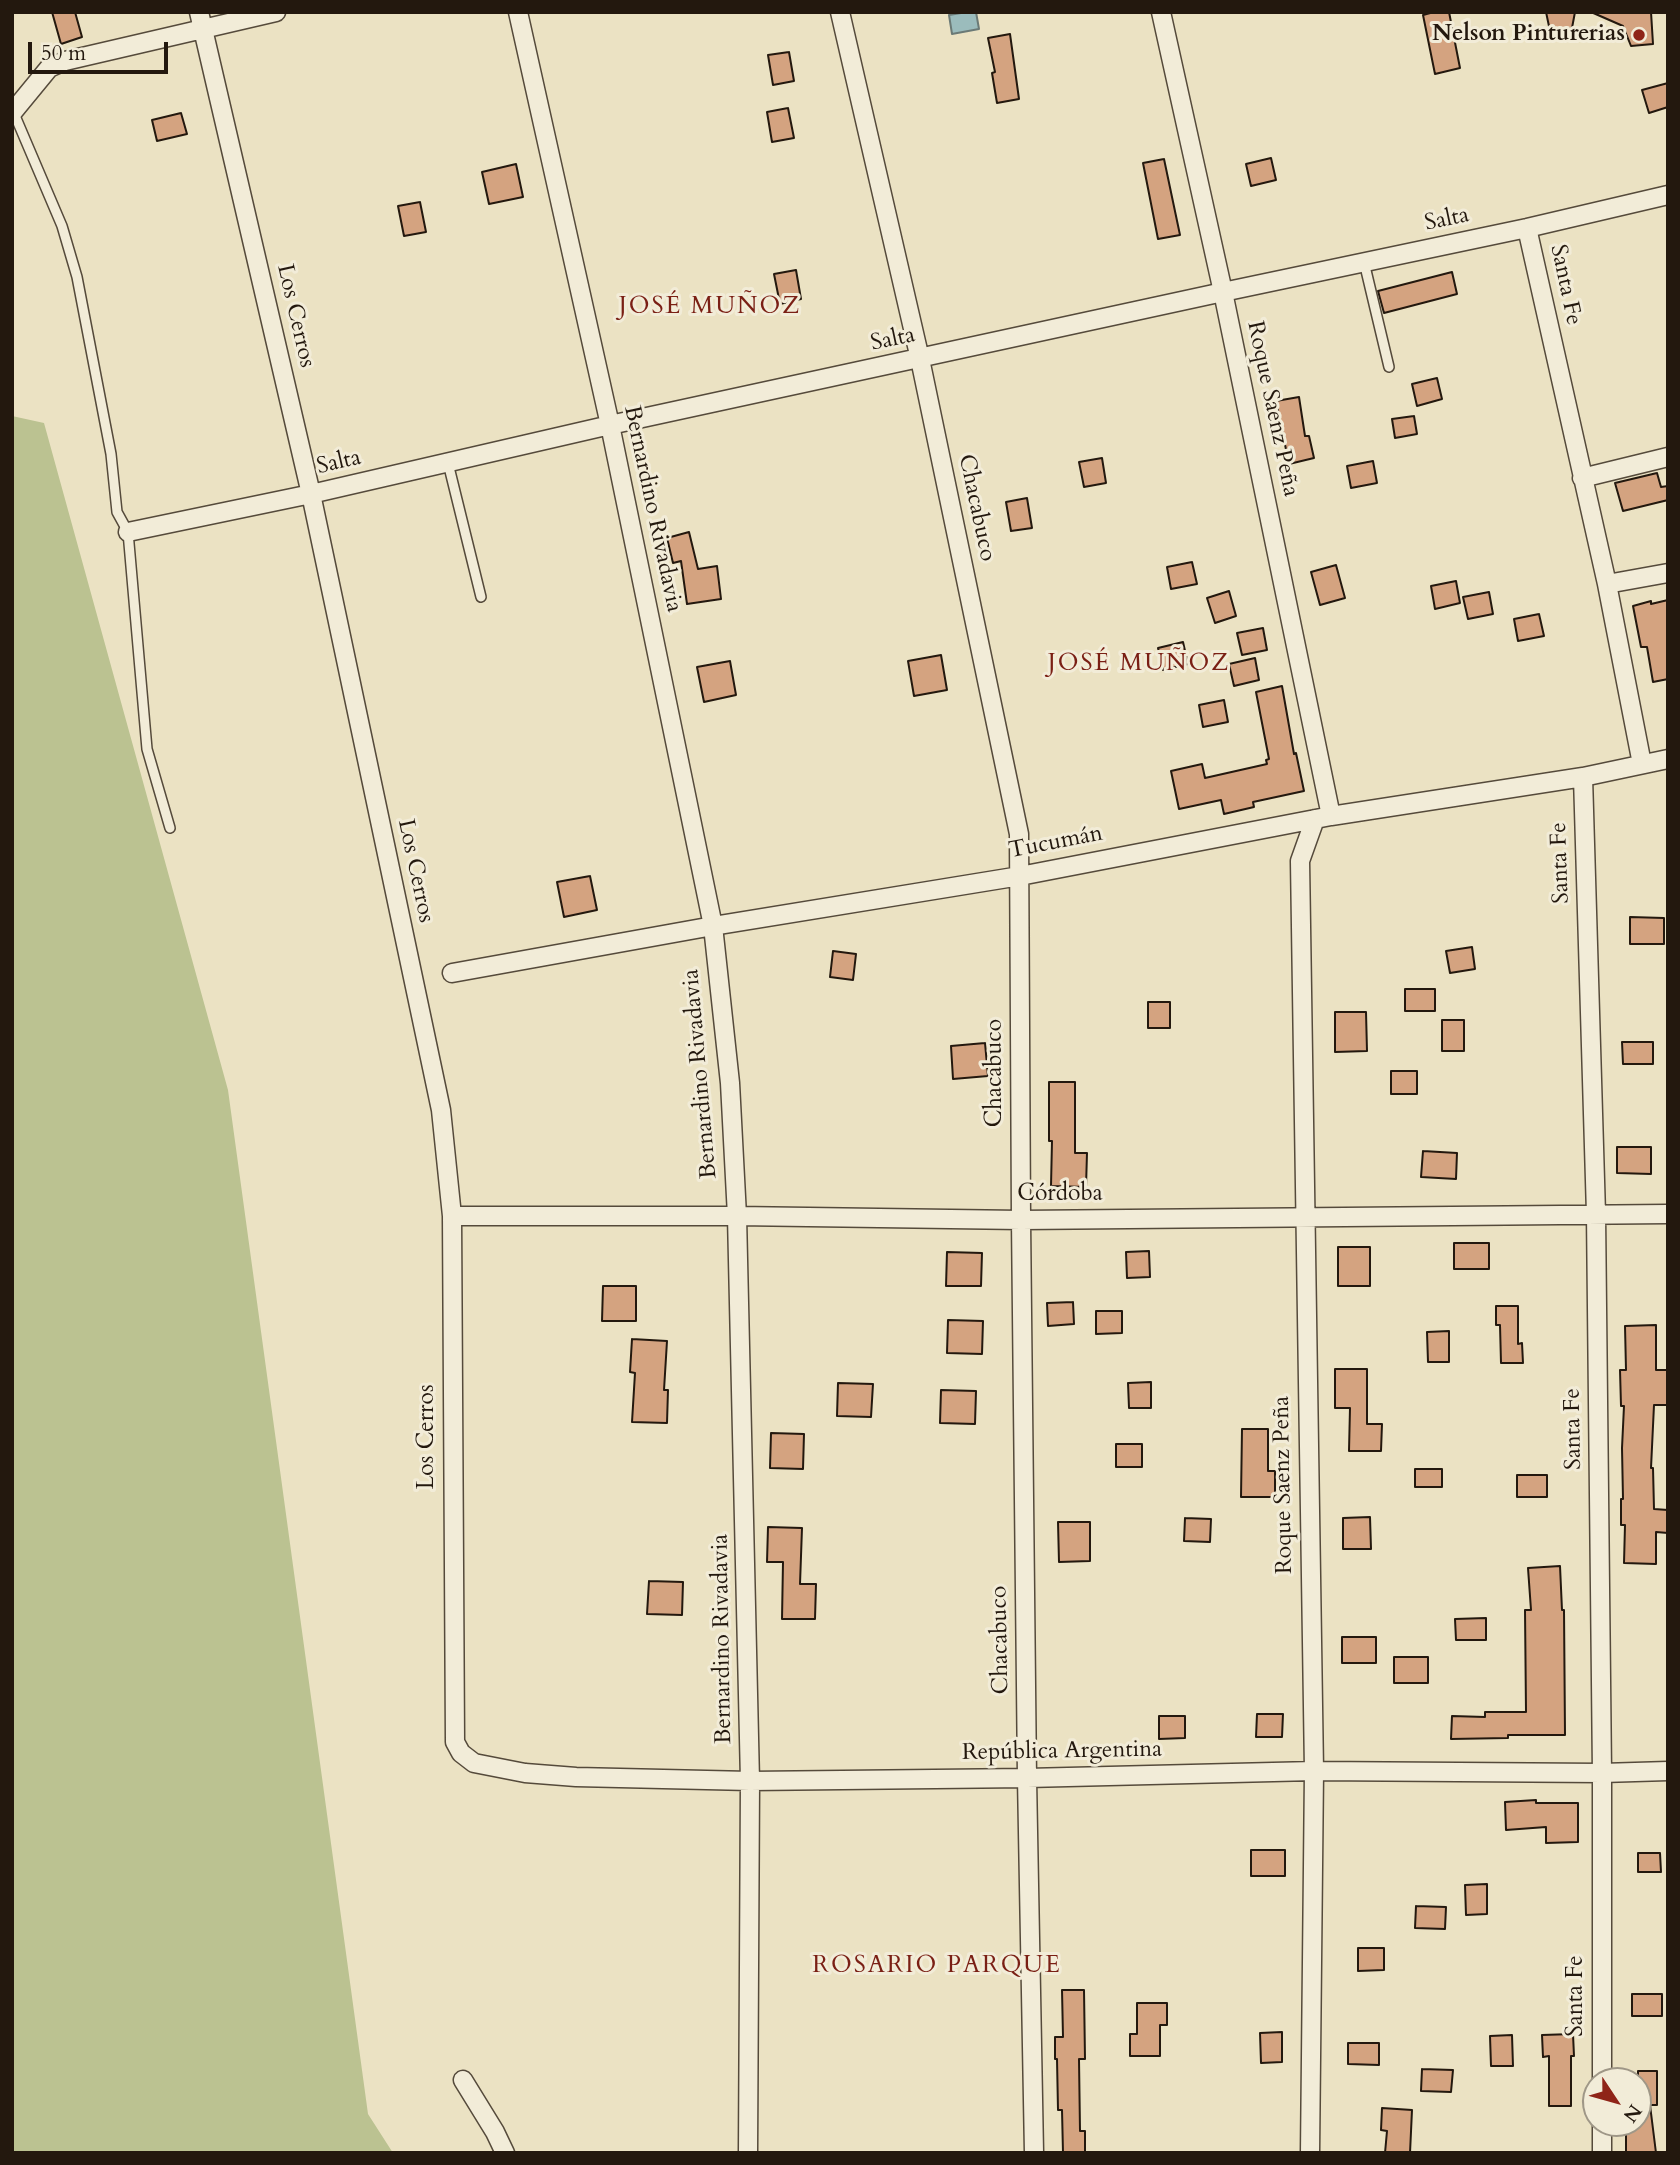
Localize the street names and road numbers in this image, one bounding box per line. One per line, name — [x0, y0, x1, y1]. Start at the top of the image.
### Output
street label: Salta — [1422, 202, 1472, 238]
street label: Santa Fe — [1543, 242, 1587, 328]
street label: Los Cerros — [270, 262, 320, 370]
street label: Roque Saenz Peña — [1240, 319, 1304, 499]
street label: Salta — [868, 322, 918, 358]
street label: Bernardino Rivadavia — [617, 403, 687, 615]
street label: Salta — [314, 445, 364, 481]
street label: Chacabuco — [951, 452, 1001, 564]
street label: Los Cerros — [391, 817, 439, 925]
street label: Tucumán — [1007, 820, 1105, 866]
street label: Santa Fe — [1546, 822, 1576, 904]
street label: Bernardino Rivadavia — [678, 968, 724, 1180]
street label: Chacabuco — [982, 1019, 1010, 1127]
street label: Córdoba — [1017, 1181, 1103, 1209]
street label: Los Cerros — [414, 1384, 442, 1490]
street label: Santa Fe — [1559, 1388, 1589, 1470]
street label: Roque Saenz Peña — [1269, 1396, 1299, 1574]
street label: Bernardino Rivadavia — [707, 1534, 739, 1744]
street label: Chacabuco — [986, 1586, 1016, 1694]
street label: República Argentina — [962, 1736, 1162, 1768]
street label: Santa Fe — [1563, 1955, 1591, 2037]

